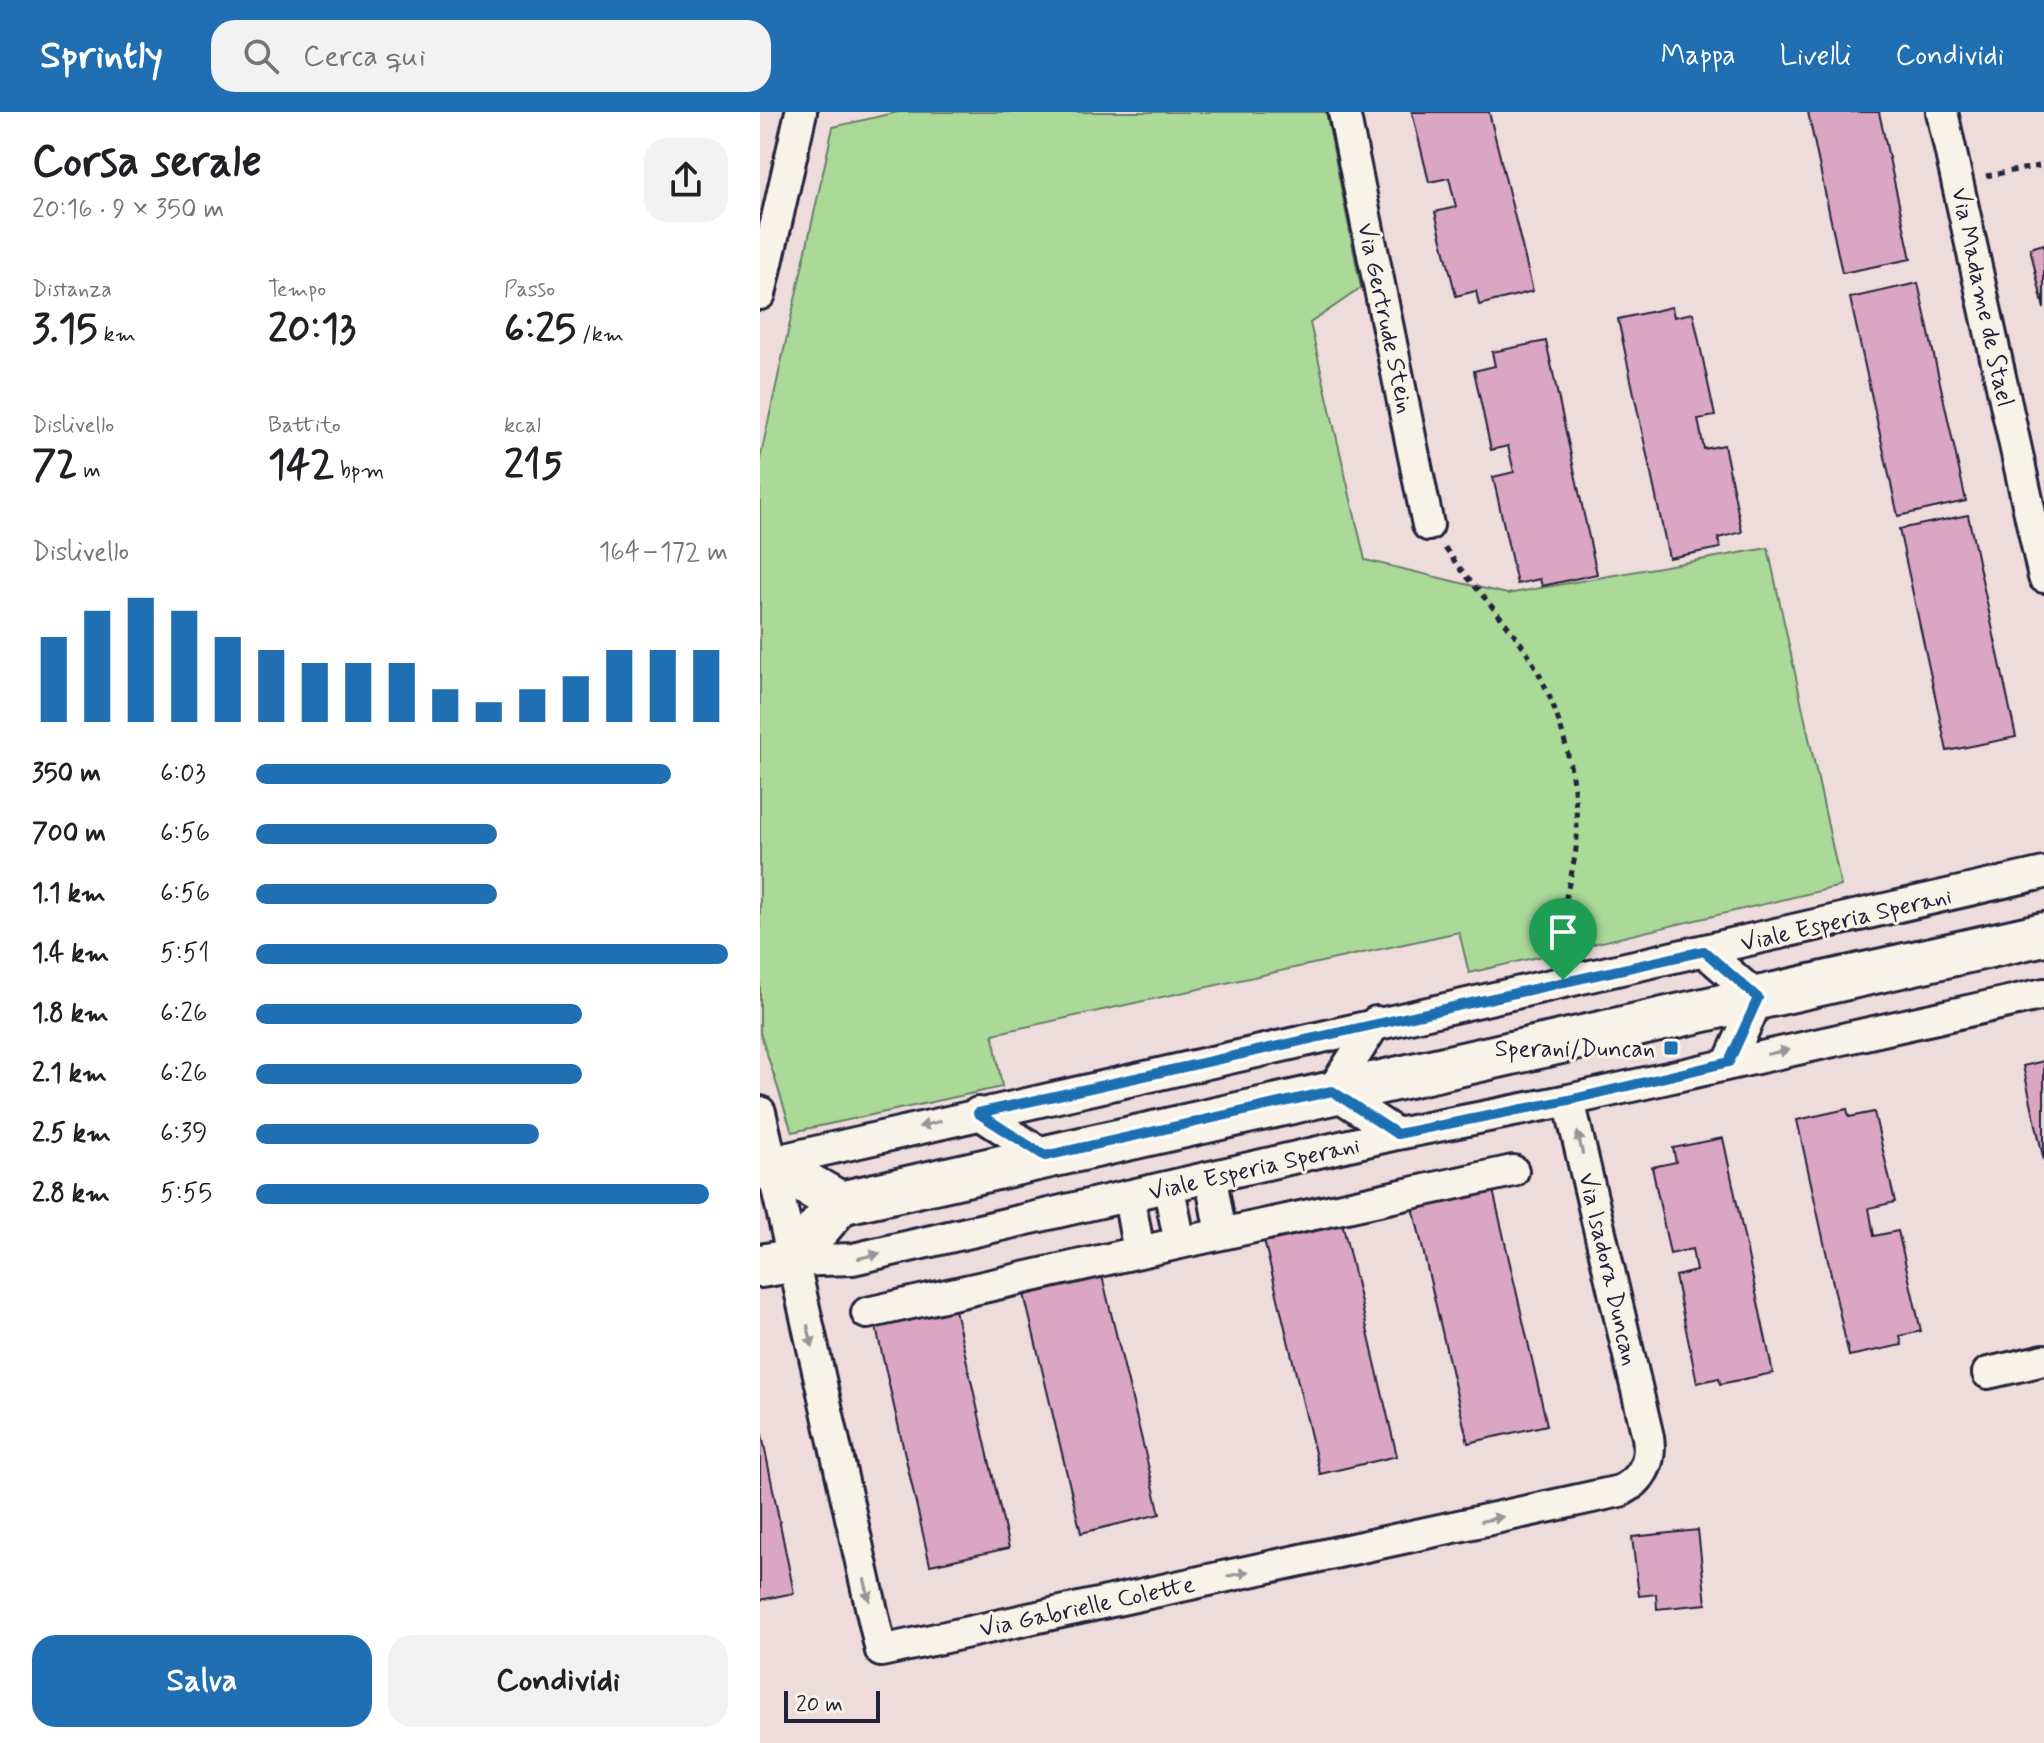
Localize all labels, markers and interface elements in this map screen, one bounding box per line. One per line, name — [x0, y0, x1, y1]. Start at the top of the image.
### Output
search box — [211, 20, 771, 92]
text: Sprintly — [40, 32, 163, 81]
icon: search — [239, 34, 283, 78]
text: Cerca qui — [303, 37, 426, 76]
text: Mappa — [1661, 38, 1736, 75]
text: Livelli — [1780, 38, 1851, 75]
text: Condividi — [1895, 38, 2004, 75]
text: Corsa serale — [32, 134, 262, 192]
button: share — [644, 138, 728, 222]
street label: Via Madame de Stael — [1943, 185, 2020, 410]
text: 20:16 · 9 × 350 m — [32, 193, 224, 227]
street label: Via Gertrude Stein — [1349, 220, 1420, 416]
text: Distanza — [32, 276, 112, 304]
text: Tempo — [268, 276, 326, 304]
text: Passo — [504, 276, 555, 304]
text: 3.15 — [32, 304, 98, 356]
text: 20:13 — [268, 304, 356, 356]
text: 6:25 — [504, 304, 576, 356]
text: km — [98, 321, 136, 349]
text: /km — [576, 321, 624, 349]
text: Dislivello — [32, 412, 114, 440]
text: Battito — [268, 412, 341, 440]
text: kcal — [504, 412, 541, 440]
text: 72 — [32, 440, 77, 492]
text: 142 — [268, 440, 334, 492]
text: 215 — [504, 440, 563, 492]
text: m — [77, 457, 101, 485]
text: bpm — [334, 457, 384, 485]
text: Dislivello — [32, 536, 129, 570]
text: 164–172 m — [599, 536, 728, 570]
text: 350 m — [32, 757, 101, 791]
text: 6:03 — [160, 757, 206, 791]
text: 700 m — [32, 817, 106, 851]
text: 6:56 — [160, 817, 210, 851]
text: 1.1 km — [32, 877, 106, 911]
text: 6:56 — [160, 877, 210, 911]
street label: Viale Esperia Sperani — [1738, 881, 1955, 960]
pin — [1529, 898, 1597, 980]
icon: arrive — [1541, 910, 1585, 954]
text: 1.4 km — [32, 937, 109, 971]
text: 5:51 — [160, 937, 209, 971]
text: 1.8 km — [32, 997, 109, 1031]
text: 6:26 — [160, 997, 207, 1031]
place label: Sperani/Duncan — [1495, 1034, 1655, 1065]
marker: Sperani/Duncan — [1662, 1039, 1680, 1057]
one-way arrow — [1766, 1045, 1791, 1058]
text: 2.1 km — [32, 1057, 107, 1091]
text: 6:26 — [160, 1057, 207, 1091]
text: 2.5 km — [32, 1117, 111, 1151]
text: 6:39 — [160, 1117, 208, 1151]
one-way arrow — [917, 1119, 942, 1131]
street label: Viale Esperia Sperani — [1146, 1130, 1363, 1209]
one-way arrow — [1573, 1130, 1585, 1155]
street label: Via Isadora Duncan — [1570, 1170, 1645, 1369]
text: 2.8 km — [32, 1177, 110, 1211]
text: 5:55 — [160, 1177, 212, 1211]
one-way arrow — [857, 1249, 882, 1262]
one-way arrow — [804, 1324, 817, 1349]
one-way arrow — [1480, 1512, 1505, 1525]
one-way arrow — [1225, 1567, 1250, 1580]
street label: Via Gabrielle Colette — [977, 1569, 1198, 1645]
one-way arrow — [861, 1578, 874, 1603]
button: Salva — [32, 1635, 372, 1727]
button: Condividi — [388, 1635, 728, 1727]
scale bar — [784, 1687, 880, 1723]
text: 20 m — [796, 1691, 843, 1719]

